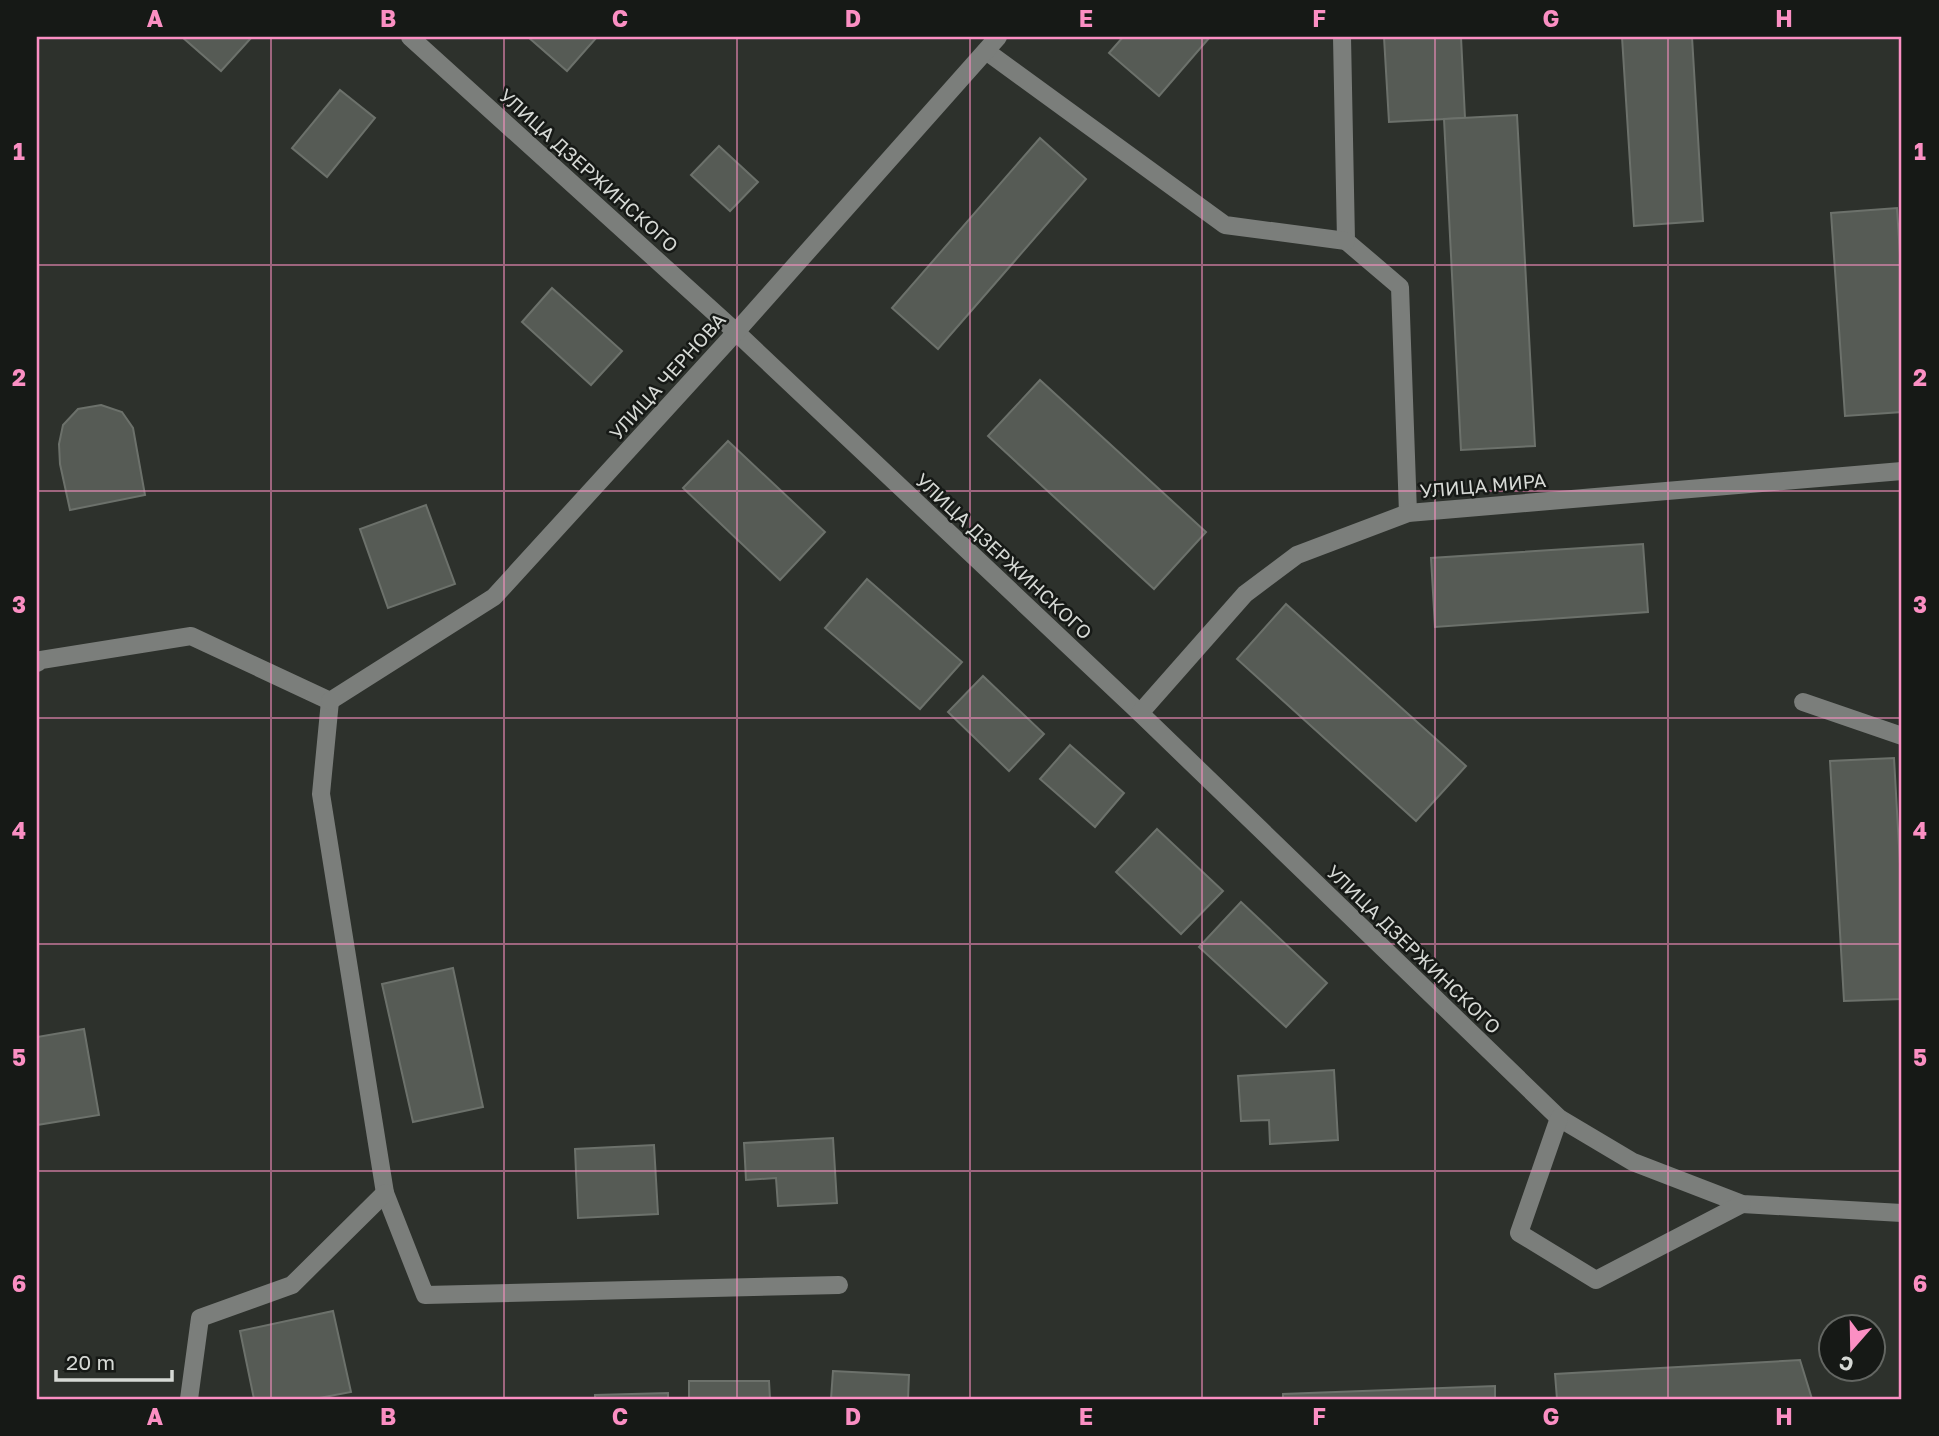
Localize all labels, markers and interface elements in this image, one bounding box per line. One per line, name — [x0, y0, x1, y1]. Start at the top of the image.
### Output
text: A — [147, 4, 164, 32]
text: B — [380, 4, 396, 32]
text: C — [612, 4, 628, 32]
text: D — [845, 4, 861, 32]
text: E — [1079, 4, 1093, 32]
text: F — [1312, 4, 1326, 32]
text: G — [1543, 4, 1559, 32]
text: H — [1775, 4, 1793, 32]
street label: УЛИЦА ДЗЕРЖИНСКОГО — [495, 83, 683, 257]
text: 1 — [13, 137, 25, 165]
text: 1 — [1914, 137, 1926, 165]
street label: УЛИЦА ЧЕРНОВА — [604, 308, 730, 444]
text: 2 — [12, 363, 26, 391]
text: 2 — [1913, 363, 1927, 391]
street label: УЛИЦА ДЗЕРЖИНСКОГО — [911, 468, 1097, 644]
street label: УЛИЦА МИРА — [1419, 468, 1547, 502]
text: 3 — [12, 590, 26, 618]
text: 3 — [1913, 590, 1927, 618]
text: 4 — [12, 816, 26, 844]
text: 4 — [1913, 816, 1927, 844]
street label: УЛИЦА ДЗЕРЖИНСКОГО — [1322, 860, 1506, 1038]
text: 5 — [12, 1043, 26, 1071]
text: 5 — [1913, 1043, 1927, 1071]
text: 6 — [12, 1269, 26, 1297]
text: 6 — [1913, 1269, 1927, 1297]
north arrow — [1816, 1314, 1886, 1384]
scale bar — [56, 1338, 172, 1382]
text: 20 m — [66, 1349, 115, 1375]
text: С — [1836, 1351, 1856, 1378]
text: A — [147, 1402, 164, 1430]
text: B — [380, 1402, 396, 1430]
text: C — [612, 1402, 628, 1430]
text: D — [845, 1402, 861, 1430]
text: E — [1079, 1402, 1093, 1430]
text: F — [1312, 1402, 1326, 1430]
text: G — [1543, 1402, 1559, 1430]
text: H — [1775, 1402, 1793, 1430]

